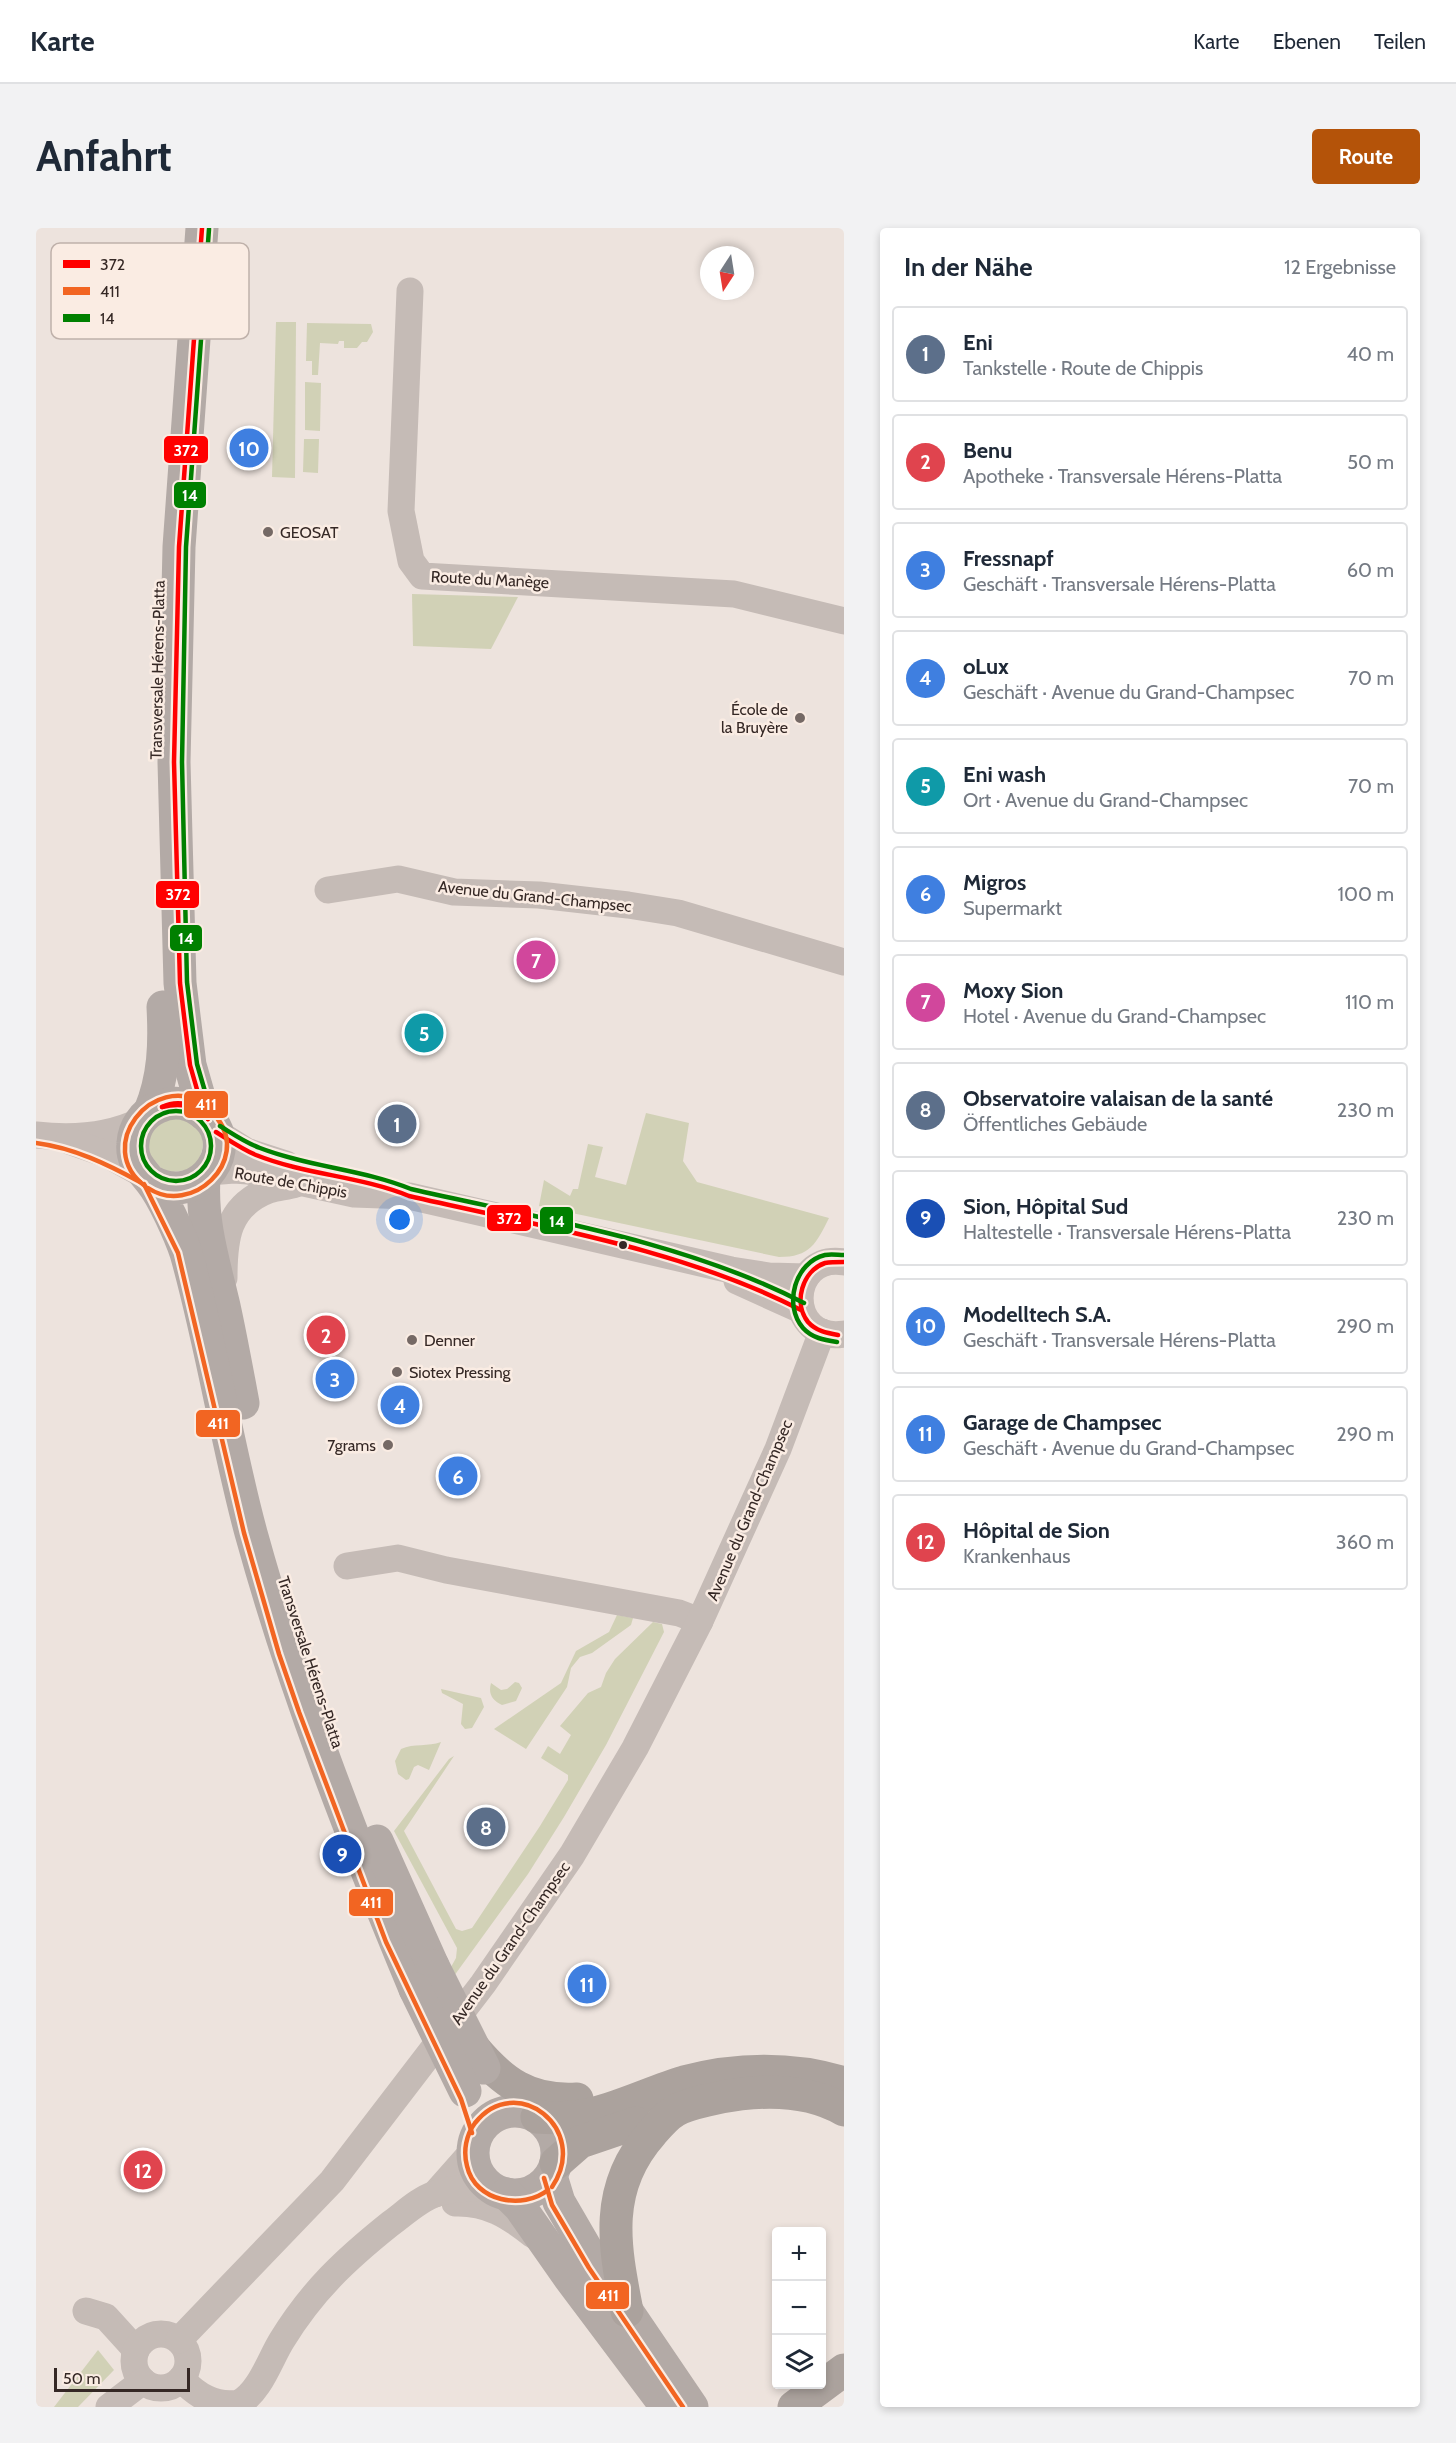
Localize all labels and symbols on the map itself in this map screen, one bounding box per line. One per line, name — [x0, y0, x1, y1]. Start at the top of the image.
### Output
legend — [51, 243, 249, 339]
north arrow — [700, 246, 754, 300]
text: 372 — [100, 255, 125, 274]
text: 411 — [100, 282, 120, 301]
text: 14 — [100, 309, 114, 328]
pin: 10 — [230, 426, 268, 470]
line badge: 372 — [163, 435, 209, 464]
text: 372 — [173, 441, 199, 460]
line badge: 14 — [173, 481, 207, 509]
text: 14 — [182, 486, 198, 505]
place label: GEOSAT — [280, 523, 339, 542]
marker: GEOSAT — [261, 525, 275, 539]
street label: Route du Manège — [430, 567, 550, 592]
street label: Transversale Hérens-Platta — [146, 580, 169, 760]
place label: École de la Bruyère — [721, 700, 788, 737]
marker: École de la Bruyère — [793, 711, 807, 725]
street label: Avenue du Grand-Champsec — [437, 877, 633, 916]
line badge: 372 — [155, 880, 200, 909]
text: 372 — [165, 885, 191, 904]
line badge: 14 — [169, 924, 203, 952]
text: 14 — [178, 929, 194, 948]
pin: 7 — [516, 938, 556, 982]
pin: 5 — [404, 1010, 444, 1056]
line badge: 411 — [183, 1090, 229, 1119]
text: 411 — [195, 1095, 217, 1114]
pin: 1 — [378, 1102, 416, 1146]
street label: Route de Chippis — [233, 1163, 349, 1202]
line badge: 372 — [486, 1204, 532, 1232]
your location — [385, 1205, 414, 1234]
line badge: 14 — [539, 1206, 574, 1235]
text: 372 — [496, 1209, 522, 1228]
text: 14 — [549, 1212, 565, 1231]
unlabelled marker — [617, 1239, 629, 1251]
pin: 2 — [306, 1312, 346, 1358]
place label: Denner — [424, 1331, 476, 1350]
marker: Denner — [405, 1333, 419, 1347]
pin: 3 — [316, 1356, 354, 1402]
place label: Siotex Pressing — [409, 1363, 512, 1382]
marker: Siotex Pressing — [390, 1365, 404, 1379]
pin: 4 — [380, 1382, 420, 1428]
line badge: 411 — [195, 1409, 241, 1438]
text: 411 — [207, 1414, 229, 1433]
street label: Avenue du Grand-Champsec — [703, 1417, 796, 1603]
place label: 7grams — [327, 1436, 376, 1455]
marker: 7grams — [381, 1438, 395, 1452]
pin: 6 — [438, 1454, 478, 1498]
street label: Transversale Hérens-Platta — [274, 1574, 347, 1751]
pin: 8 — [466, 1804, 506, 1850]
pin: 9 — [322, 1832, 362, 1876]
street label: Avenue du Grand-Champsec — [447, 1858, 574, 2028]
line badge: 411 — [348, 1888, 394, 1917]
text: 411 — [360, 1893, 382, 1912]
pin: 11 — [568, 1962, 606, 2006]
pin: 12 — [124, 2148, 162, 2192]
line badge: 411 — [585, 2281, 630, 2310]
text: 411 — [597, 2286, 619, 2305]
scale bar — [54, 2365, 190, 2392]

